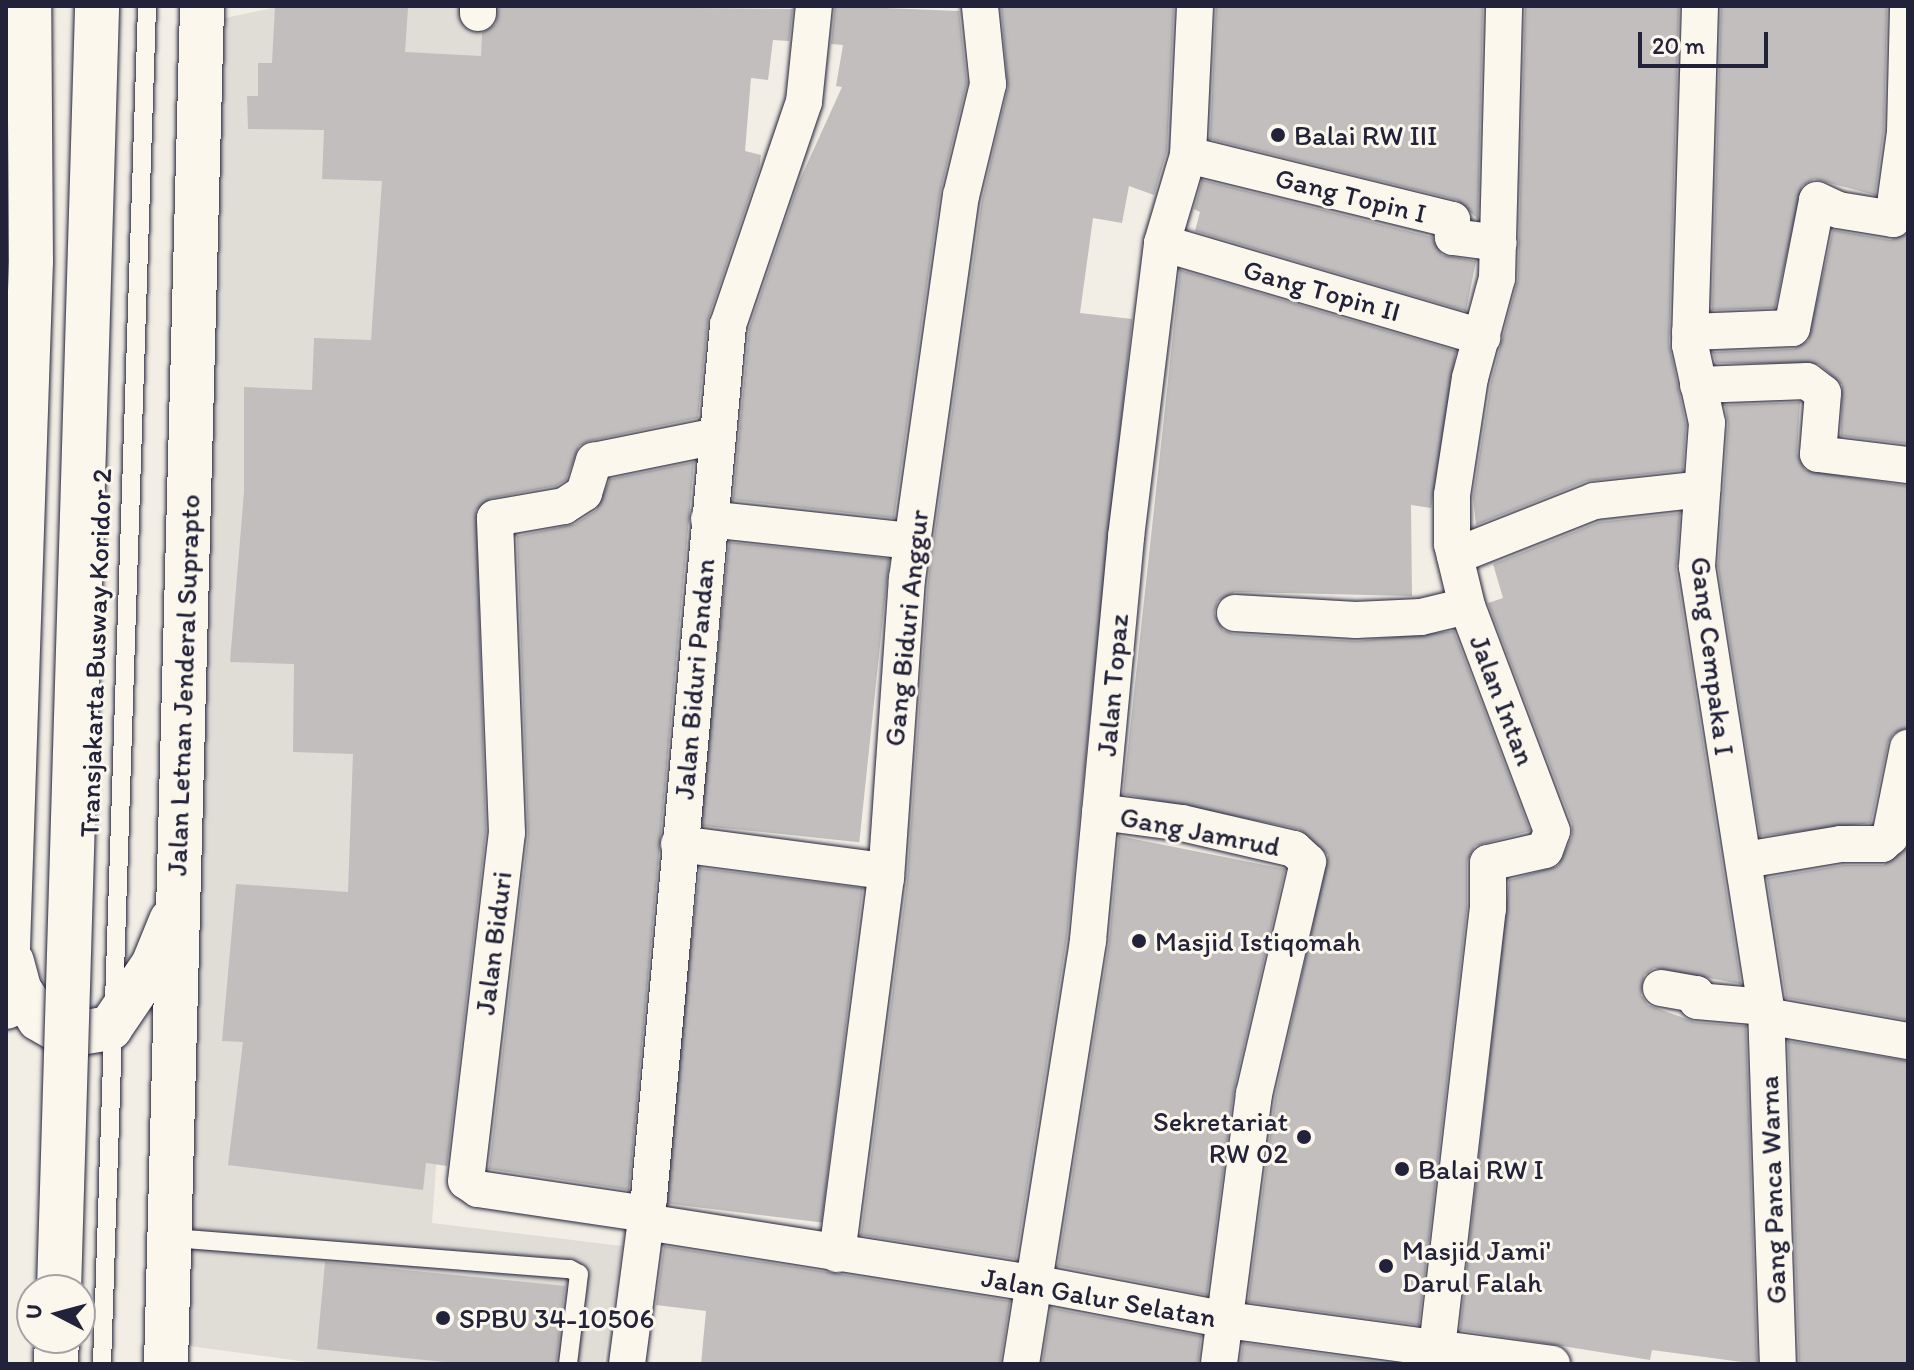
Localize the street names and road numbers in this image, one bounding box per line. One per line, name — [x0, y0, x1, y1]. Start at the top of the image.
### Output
street label: Gang Topin I — [1274, 160, 1428, 230]
street label: Gang Topin II — [1241, 252, 1403, 328]
street label: Transjakarta Busway Koridor 2 — [72, 468, 118, 838]
street label: Jalan Letnan Jenderal Suprapto — [160, 494, 206, 876]
street label: Gang Biduri Anggur — [877, 507, 935, 749]
street label: Gang Cempaka I — [1684, 555, 1742, 757]
street label: Jalan Biduri Pandan — [667, 558, 721, 800]
street label: Jalan Topaz — [1089, 614, 1135, 756]
street label: Jalan Intan — [1463, 630, 1543, 770]
street label: Gang Jamrud — [1117, 799, 1283, 863]
street label: Jalan Biduri — [468, 869, 518, 1017]
street label: Gang Panca Warna — [1751, 1077, 1793, 1303]
street label: Jalan Galur Selatan — [980, 1260, 1218, 1334]

